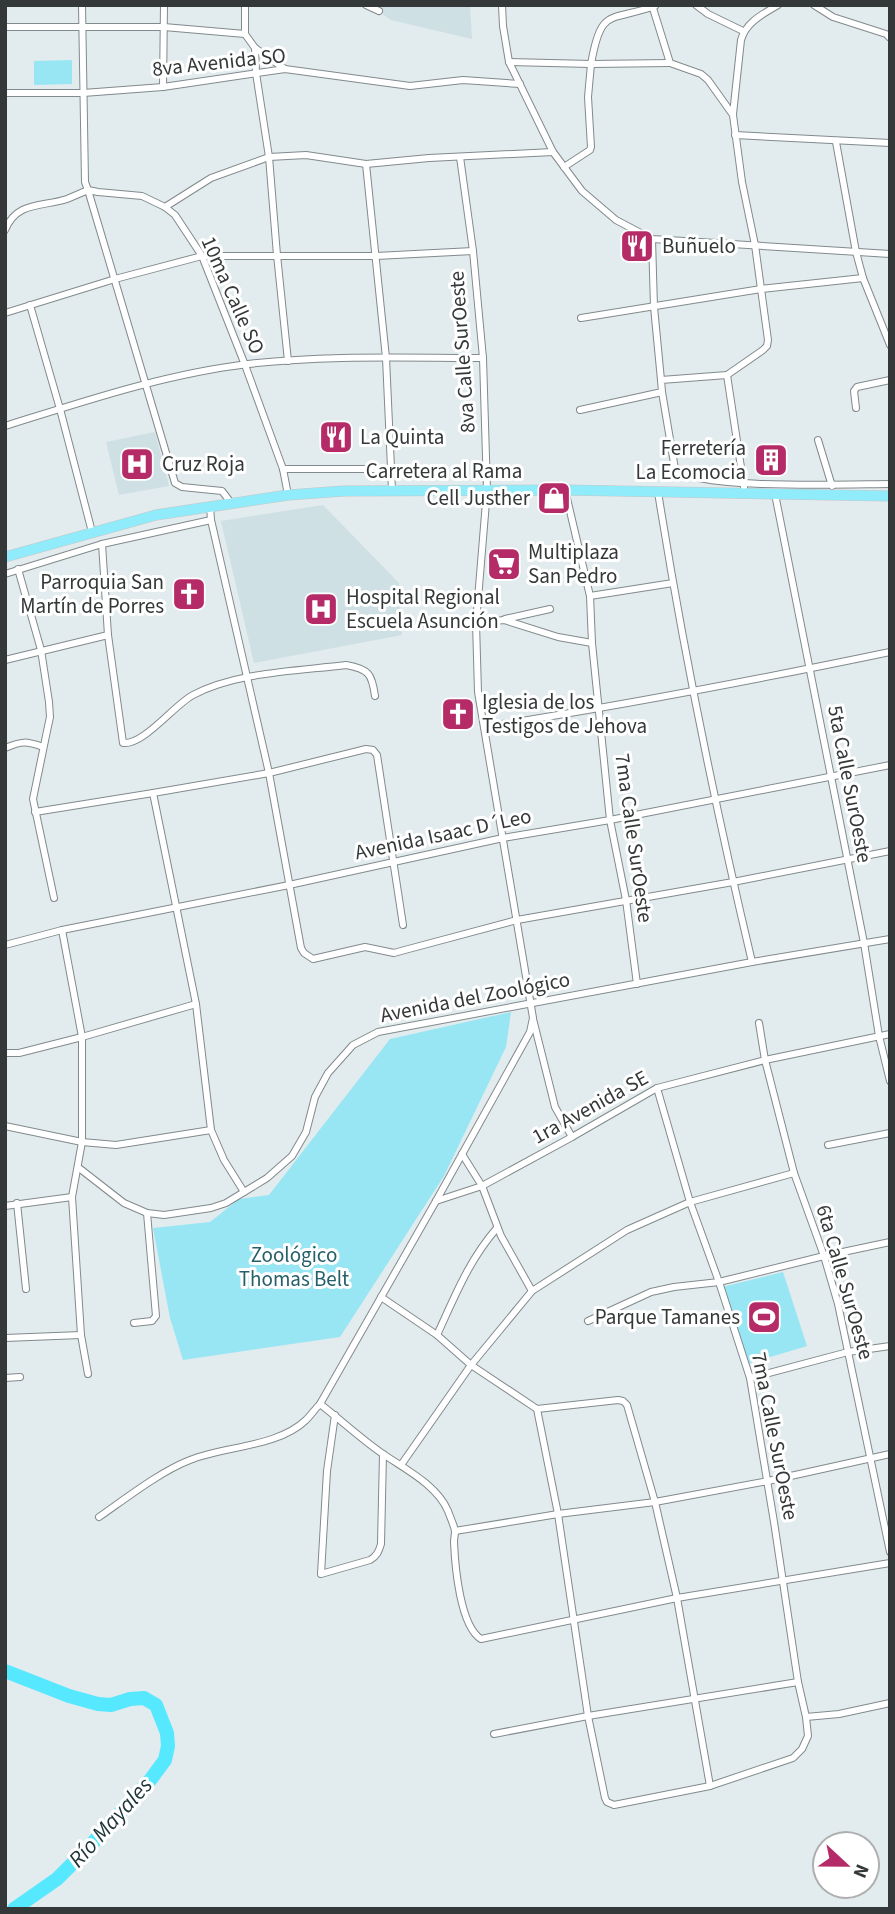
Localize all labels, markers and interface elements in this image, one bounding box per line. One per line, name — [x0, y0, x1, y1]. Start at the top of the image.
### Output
street label: 8va Avenida SO — [151, 40, 287, 84]
restaurant icon: Buñuelo — [618, 227, 656, 265]
street label: 10ma Calle SO — [194, 231, 272, 359]
place label: Buñuelo — [662, 231, 736, 261]
street label: 8va Calle SurOeste — [441, 270, 483, 434]
restaurant icon: La Quinta — [317, 418, 355, 456]
place label: La Quinta — [360, 422, 444, 452]
place label: Ferretería La Ecomocia — [636, 433, 746, 487]
building icon: Ferretería La Ecomocia — [752, 441, 790, 479]
hospital icon: Cruz Roja — [118, 445, 156, 483]
place label: Cruz Roja — [162, 449, 245, 479]
street label: Carretera al Rama — [366, 456, 522, 486]
shop icon: Cell Justher — [535, 479, 573, 517]
place label: Cell Justher — [427, 483, 531, 513]
place label: Multiplaza San Pedro — [528, 537, 619, 591]
supermarket icon: Multiplaza San Pedro — [485, 545, 523, 583]
place label: Parroquia San Martín de Porres — [20, 567, 164, 621]
church icon: Parroquia San Martín de Porres — [170, 575, 208, 613]
place label: Hospital Regional Escuela Asunción — [346, 582, 500, 636]
hospital icon: Hospital Regional Escuela Asunción — [302, 590, 340, 628]
place label: Iglesia de los Testigos de Jehova — [482, 687, 647, 741]
church icon: Iglesia de los Testigos de Jehova — [439, 695, 477, 733]
street label: 5ta Calle SurOeste — [820, 703, 880, 865]
street label: 7ma Calle SurOeste — [607, 752, 661, 924]
street label: Avenida Isaac D´Leo — [352, 801, 534, 867]
street label: Avenida del Zoológico — [378, 964, 572, 1030]
street label: 1ra Avenida SE — [526, 1063, 654, 1151]
street label: 6ta Calle SurOeste — [809, 1201, 881, 1363]
park label: Zoológico Thomas Belt — [239, 1240, 349, 1294]
sports icon: Parque Tamanes — [745, 1298, 783, 1336]
place label: Parque Tamanes — [595, 1302, 740, 1332]
street label: 7ma Calle SurOeste — [744, 1349, 806, 1523]
water label: Río Mayales — [61, 1770, 160, 1875]
north arrow — [811, 1830, 881, 1900]
text: N — [845, 1860, 875, 1882]

